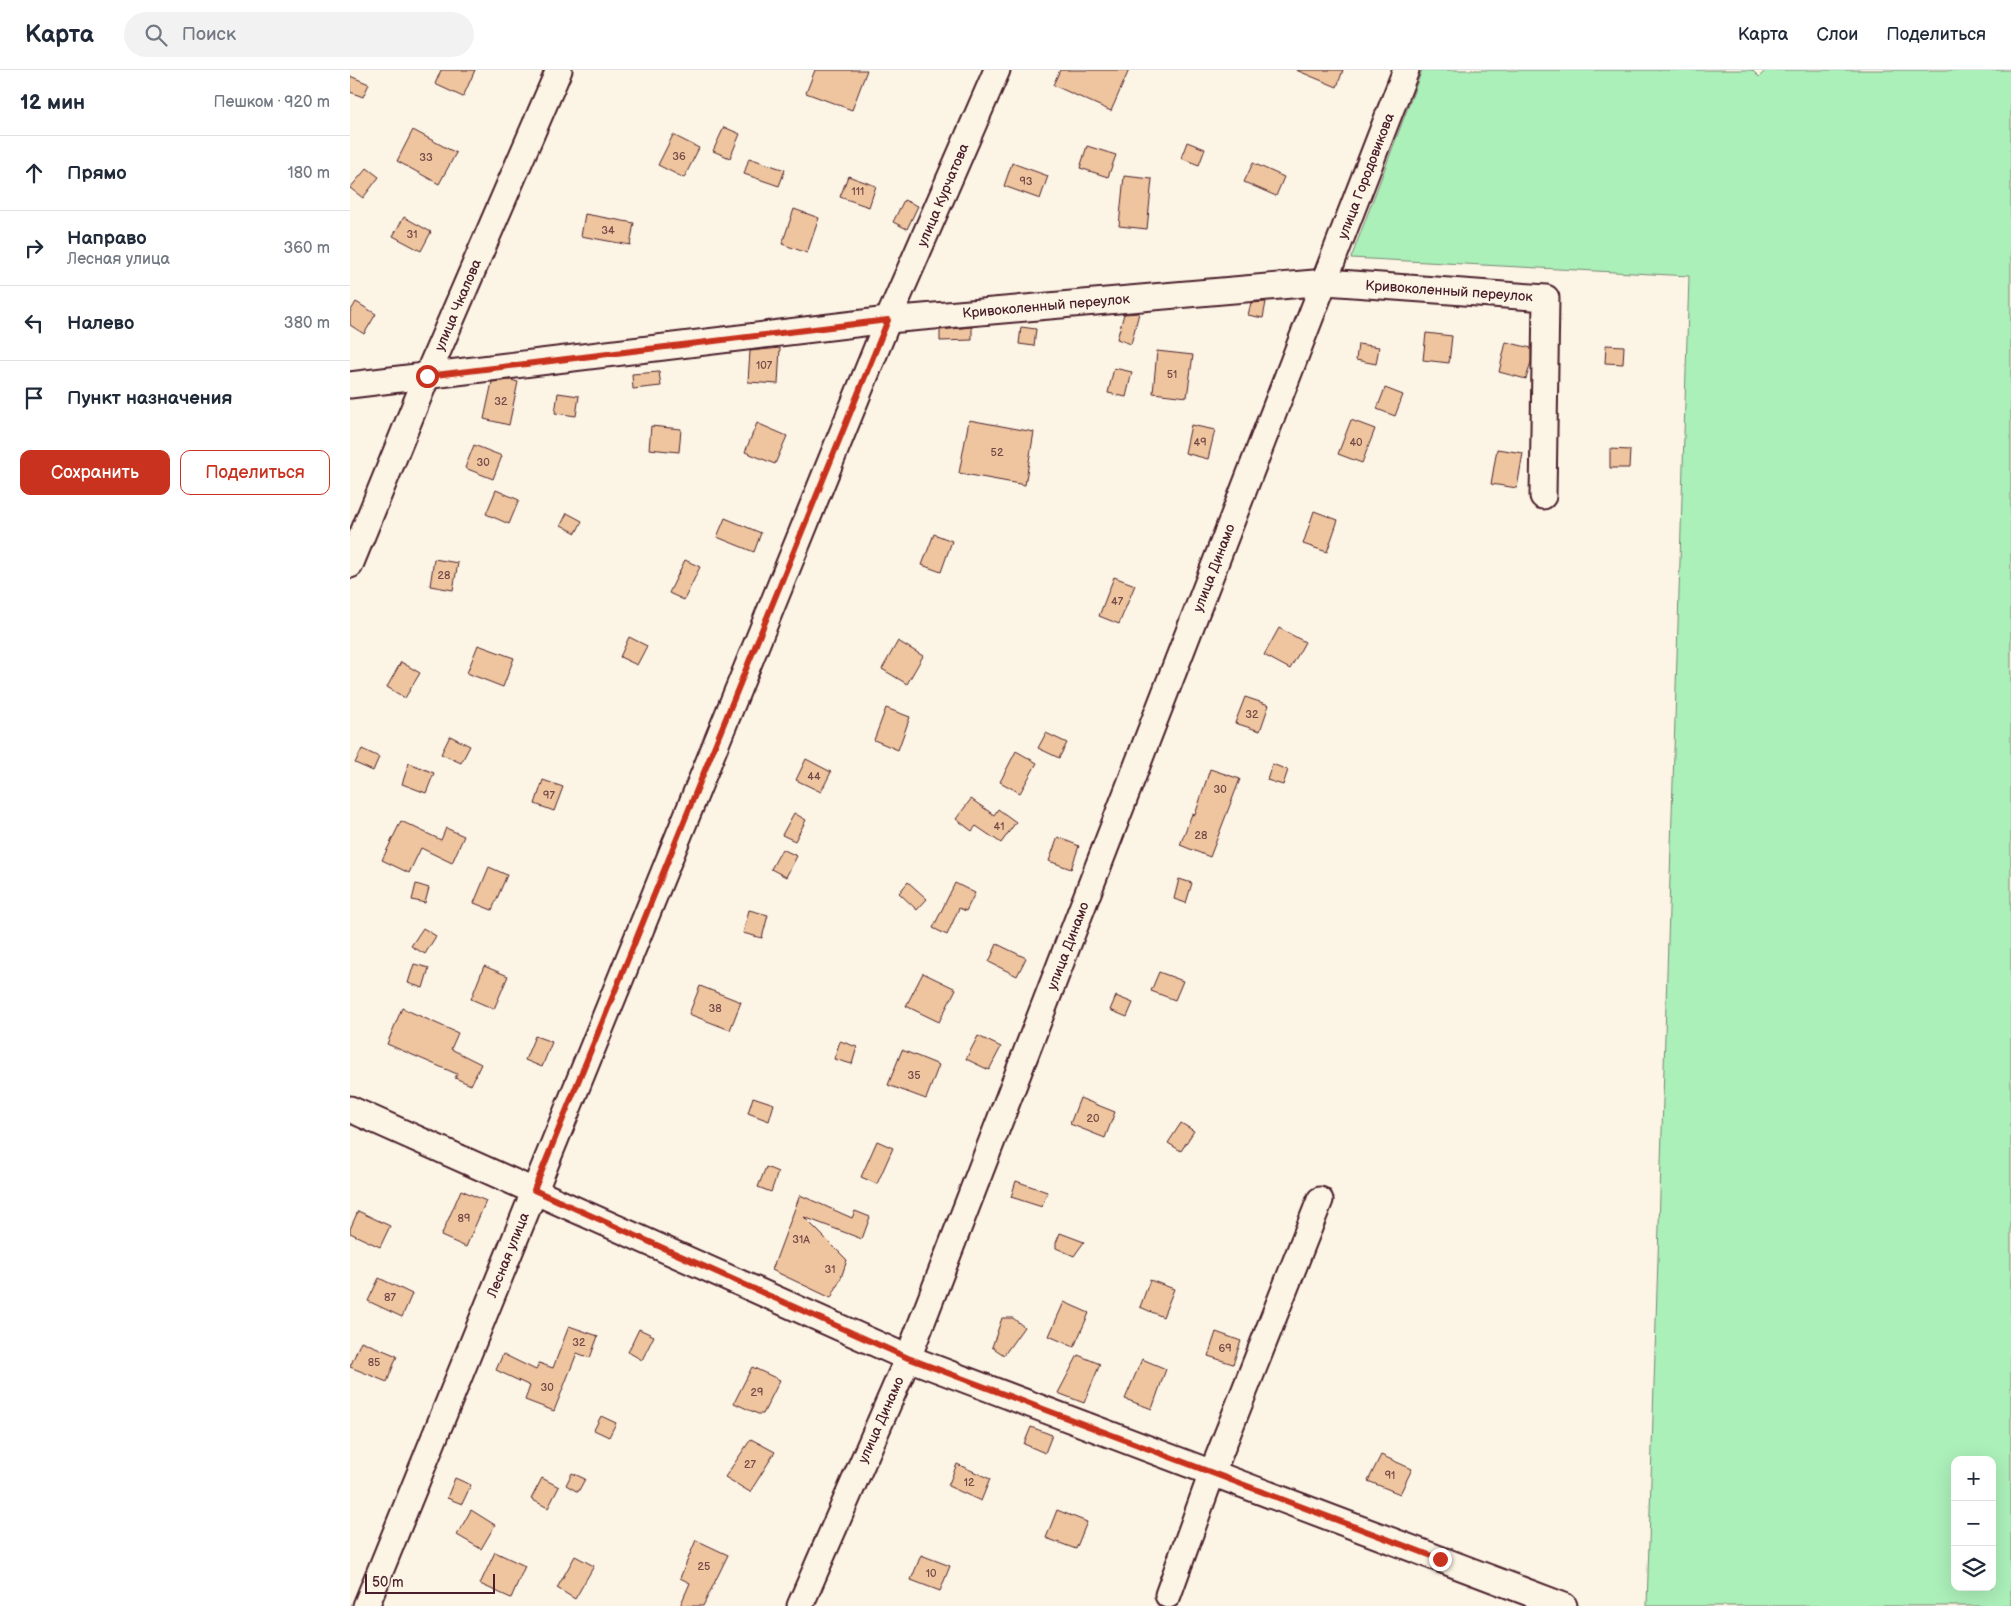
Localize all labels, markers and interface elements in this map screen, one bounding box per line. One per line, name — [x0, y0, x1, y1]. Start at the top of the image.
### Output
search box — [124, 12, 474, 57]
text: Карта — [25, 20, 94, 49]
icon: search — [142, 21, 170, 49]
text: Поиск — [182, 23, 236, 46]
text: Карта — [1738, 24, 1788, 45]
text: Слои — [1816, 24, 1858, 45]
text: Поделиться — [1886, 24, 1986, 45]
text: 12 мин — [20, 90, 85, 115]
text: Пешком · 920 m — [214, 93, 330, 112]
street label: улица Городовикова — [1334, 110, 1398, 241]
street label: улица Курчатова — [914, 140, 973, 249]
house number: 36 — [672, 150, 686, 163]
house number: 33 — [419, 151, 433, 164]
icon: ahead — [20, 159, 48, 187]
text: Прямо — [67, 162, 127, 185]
text: 180 m — [288, 164, 330, 183]
house number: 93 — [1019, 175, 1033, 188]
house number: 111 — [852, 185, 864, 198]
house number: 34 — [601, 224, 615, 237]
text: Направо — [67, 227, 147, 250]
house number: 31 — [406, 228, 418, 241]
icon: right — [20, 234, 48, 262]
text: 360 m — [283, 239, 330, 258]
text: Лесная улица — [67, 250, 170, 269]
street label: улица Чкалова — [431, 256, 485, 354]
street label: Кривоколенный переулок — [1365, 277, 1534, 305]
street label: Кривоколенный переулок — [962, 290, 1131, 322]
icon: left — [20, 309, 48, 337]
text: Налево — [67, 312, 134, 335]
text: 380 m — [284, 314, 330, 333]
house number: 107 — [756, 359, 773, 372]
route start — [416, 365, 439, 388]
house number: 51 — [1167, 368, 1177, 381]
icon: arrive — [20, 384, 48, 412]
text: Пункт назначения — [67, 387, 232, 410]
house number: 32 — [494, 395, 508, 408]
house number: 49 — [1193, 436, 1207, 449]
house number: 40 — [1349, 436, 1363, 449]
house number: 52 — [991, 446, 1004, 459]
button: Сохранить — [20, 450, 170, 495]
button: Поделиться — [180, 450, 330, 495]
house number: 30 — [476, 456, 490, 469]
street label: улица Динамо — [1189, 522, 1239, 614]
house number: 28 — [438, 569, 450, 582]
house number: 47 — [1111, 595, 1124, 608]
house number: 32 — [1245, 708, 1259, 721]
house number: 44 — [807, 770, 821, 783]
house number: 30 — [1213, 783, 1227, 796]
house number: 97 — [543, 789, 555, 802]
house number: 41 — [994, 820, 1004, 833]
house number: 28 — [1195, 829, 1207, 842]
street label: улица Динамо — [1043, 900, 1093, 992]
house number: 38 — [708, 1002, 722, 1015]
house number: 35 — [907, 1069, 921, 1082]
house number: 20 — [1087, 1112, 1100, 1125]
street label: Лесная улица — [483, 1209, 533, 1301]
house number: 89 — [458, 1212, 470, 1225]
house number: 31А — [792, 1233, 810, 1246]
house number: 31 — [824, 1263, 836, 1276]
house number: 87 — [384, 1291, 396, 1304]
house number: 32 — [572, 1336, 586, 1349]
house number: 69 — [1218, 1342, 1232, 1355]
house number: 85 — [368, 1356, 380, 1369]
street label: улица Динамо — [854, 1374, 908, 1466]
house number: 30 — [540, 1381, 554, 1394]
house number: 29 — [751, 1386, 763, 1399]
map controls — [1951, 1456, 1996, 1591]
button: + — [1951, 1456, 1996, 1501]
house number: 27 — [744, 1458, 757, 1471]
house number: 91 — [1385, 1469, 1395, 1482]
house number: 12 — [964, 1476, 975, 1489]
button: − — [1951, 1501, 1996, 1546]
button: layers — [1951, 1546, 1996, 1591]
route end — [1429, 1548, 1452, 1571]
house number: 25 — [698, 1560, 710, 1573]
house number: 10 — [926, 1567, 937, 1580]
scale bar — [365, 1571, 495, 1594]
text: 50 m — [372, 1574, 404, 1591]

